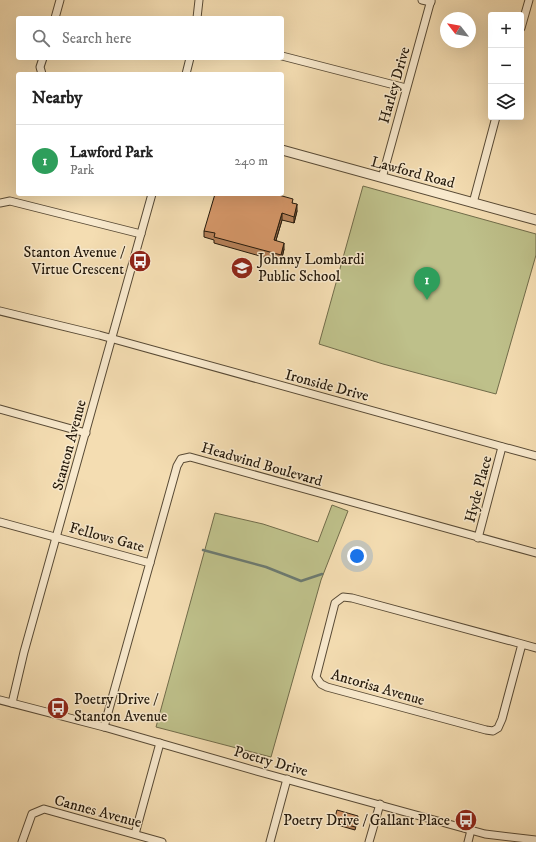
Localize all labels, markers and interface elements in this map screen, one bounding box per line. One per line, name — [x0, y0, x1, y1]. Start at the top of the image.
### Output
north arrow — [440, 12, 476, 48]
map controls — [488, 12, 524, 120]
button: + — [488, 12, 524, 48]
search box — [16, 16, 284, 60]
icon: search — [30, 27, 52, 49]
text: Search here — [62, 29, 131, 48]
street label: Harley Drive — [374, 45, 414, 126]
button: − — [488, 48, 524, 84]
button: layers — [488, 84, 524, 120]
text: Nearby — [32, 87, 82, 109]
text: Lawford Park — [70, 143, 153, 162]
street label: Lawford Road — [369, 152, 457, 193]
text: 1 — [43, 153, 47, 169]
text: 240 m — [235, 153, 268, 169]
text: Park — [70, 162, 94, 178]
place label: Stanton Avenue / Virtue Crescent — [24, 243, 126, 279]
bus stop icon: Stanton Avenue / Virtue Crescent — [127, 248, 153, 274]
place label: Johnny Lombardi Public School — [256, 250, 364, 286]
school or university icon: Johnny Lombardi Public School — [229, 255, 255, 281]
pin: 1 — [414, 267, 440, 300]
street label: Ironside Drive — [283, 365, 371, 406]
street label: Stanton Avenue — [48, 398, 91, 493]
street label: Headwind Boulevard — [199, 438, 325, 491]
street label: Hyde Place — [460, 454, 497, 525]
street label: Fellows Gate — [67, 518, 147, 557]
your location — [347, 546, 367, 566]
street label: Antorisa Avenue — [329, 665, 427, 710]
place label: Poetry Drive / Stanton Avenue — [74, 690, 167, 726]
bus stop icon: Poetry Drive / Stanton Avenue — [45, 695, 71, 721]
street label: Poetry Drive — [232, 742, 310, 781]
street label: Cannes Avenue — [52, 791, 144, 832]
bus stop icon: Poetry Drive / Gallant Place — [453, 807, 479, 833]
place label: Poetry Drive / Gallant Place — [283, 811, 450, 830]

